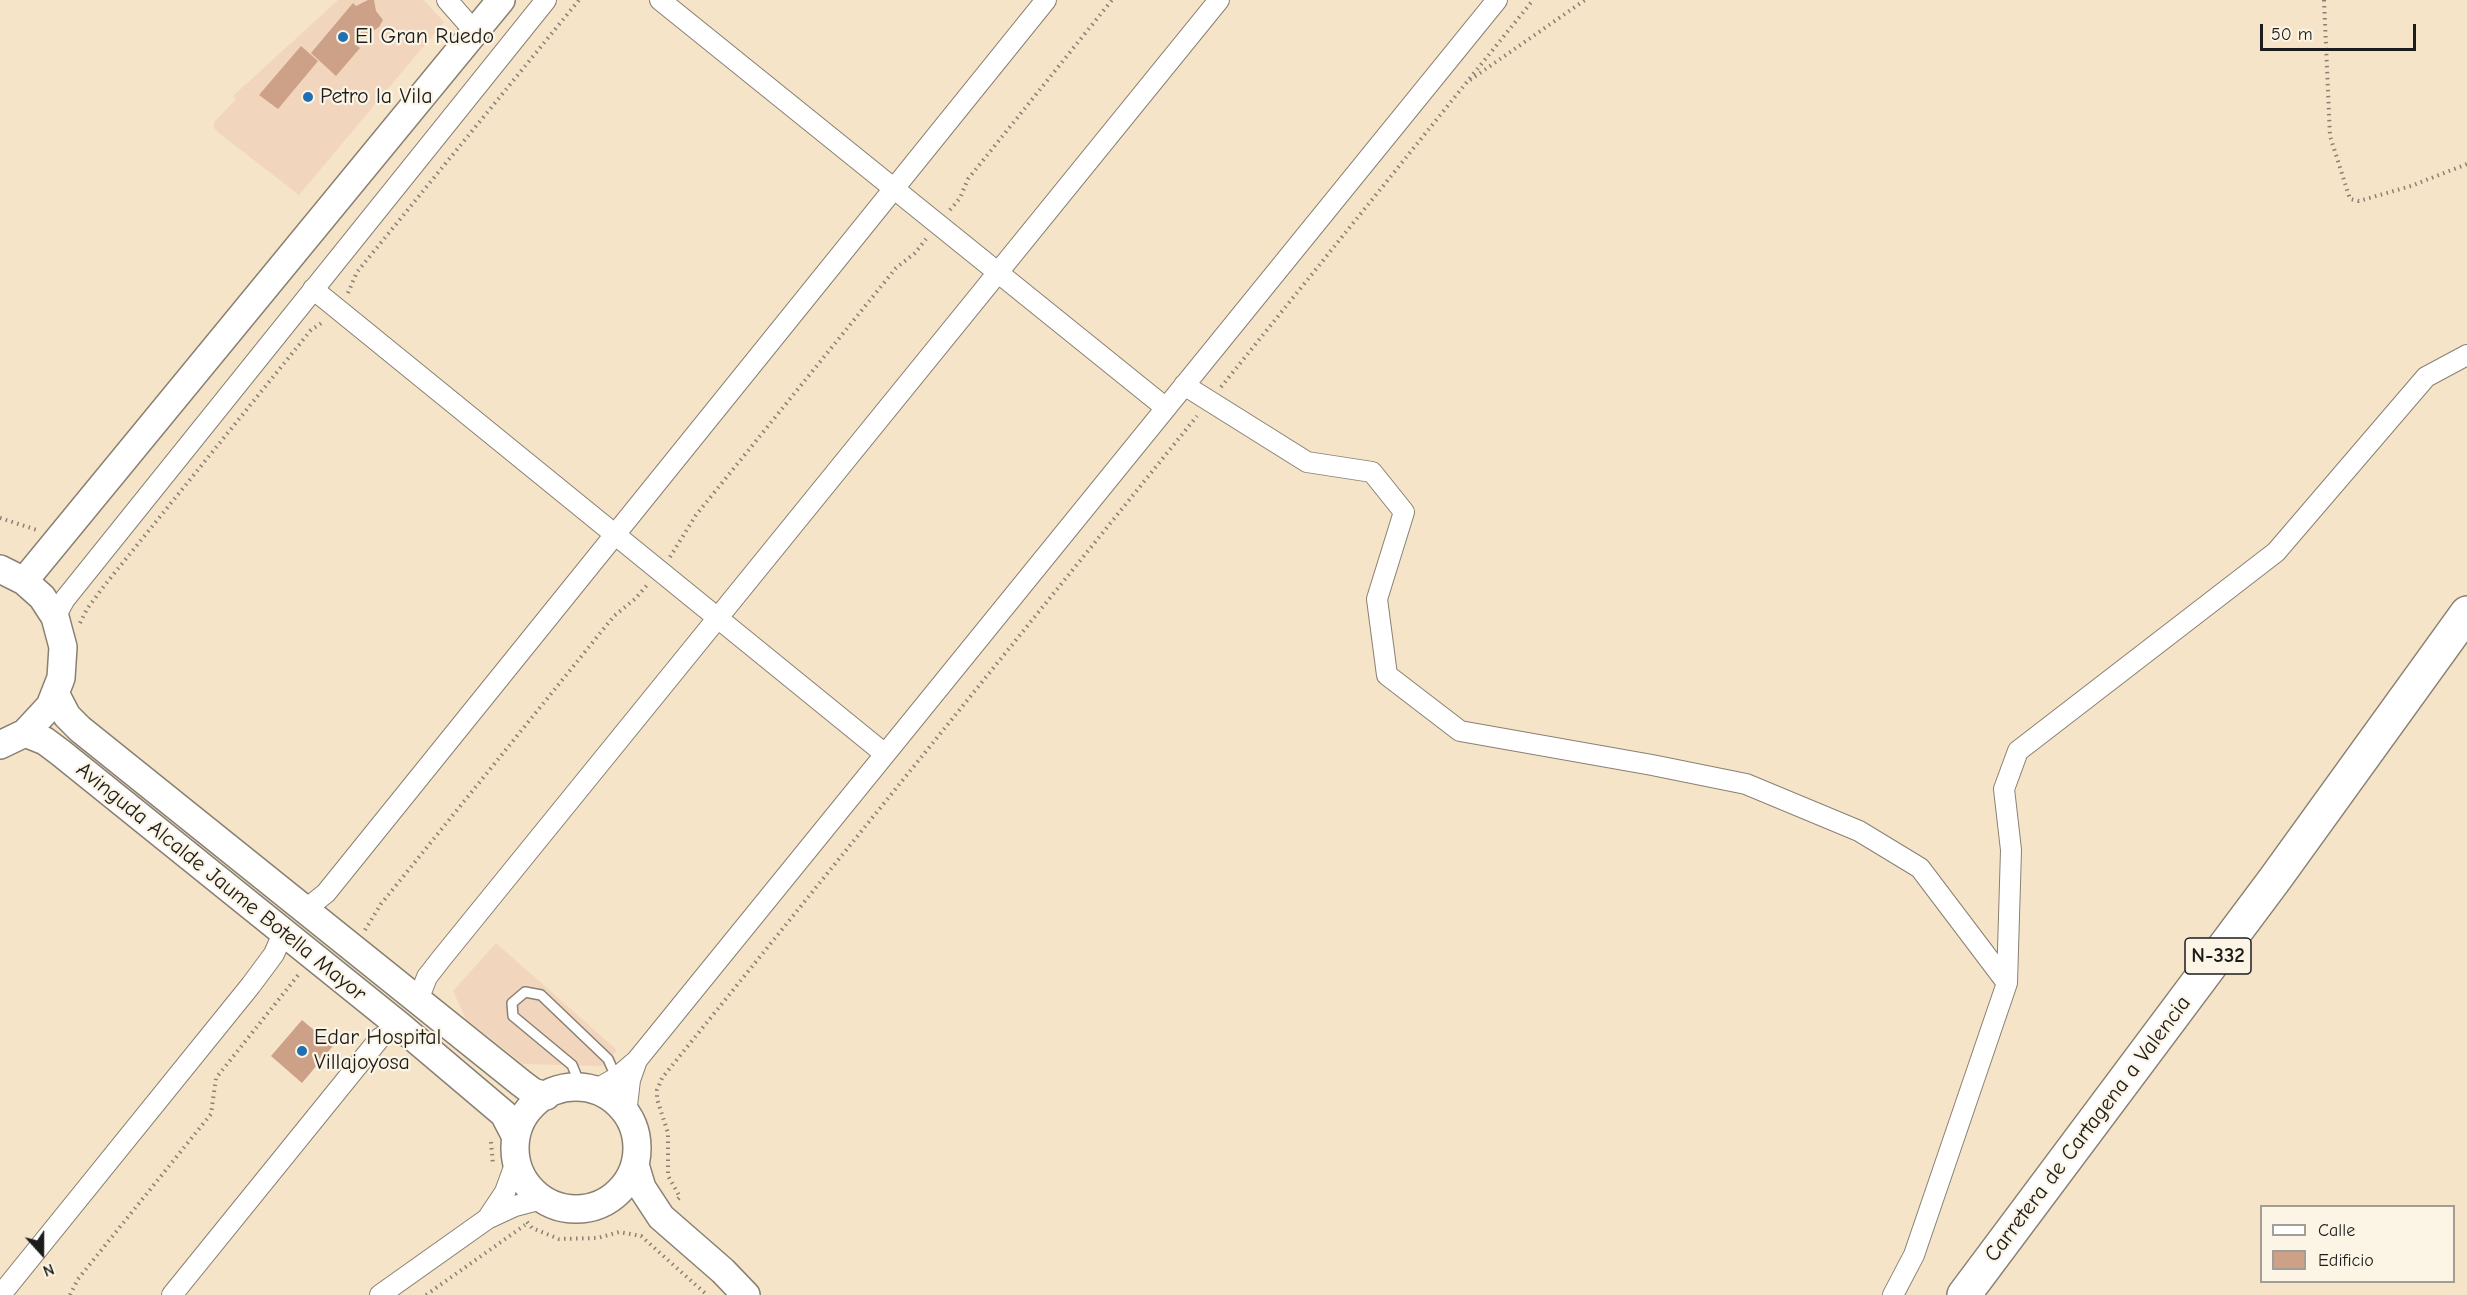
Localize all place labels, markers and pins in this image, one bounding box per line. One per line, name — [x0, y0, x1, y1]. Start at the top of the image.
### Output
place label: El Gran Ruedo — [355, 24, 494, 50]
marker: El Gran Ruedo — [336, 30, 350, 44]
place label: Petro la Vila — [320, 84, 433, 110]
marker: Petro la Vila — [301, 90, 315, 104]
place label: Edar Hospital Villajoyosa — [314, 1025, 441, 1076]
marker: Edar Hospital Villajoyosa — [295, 1044, 309, 1058]

